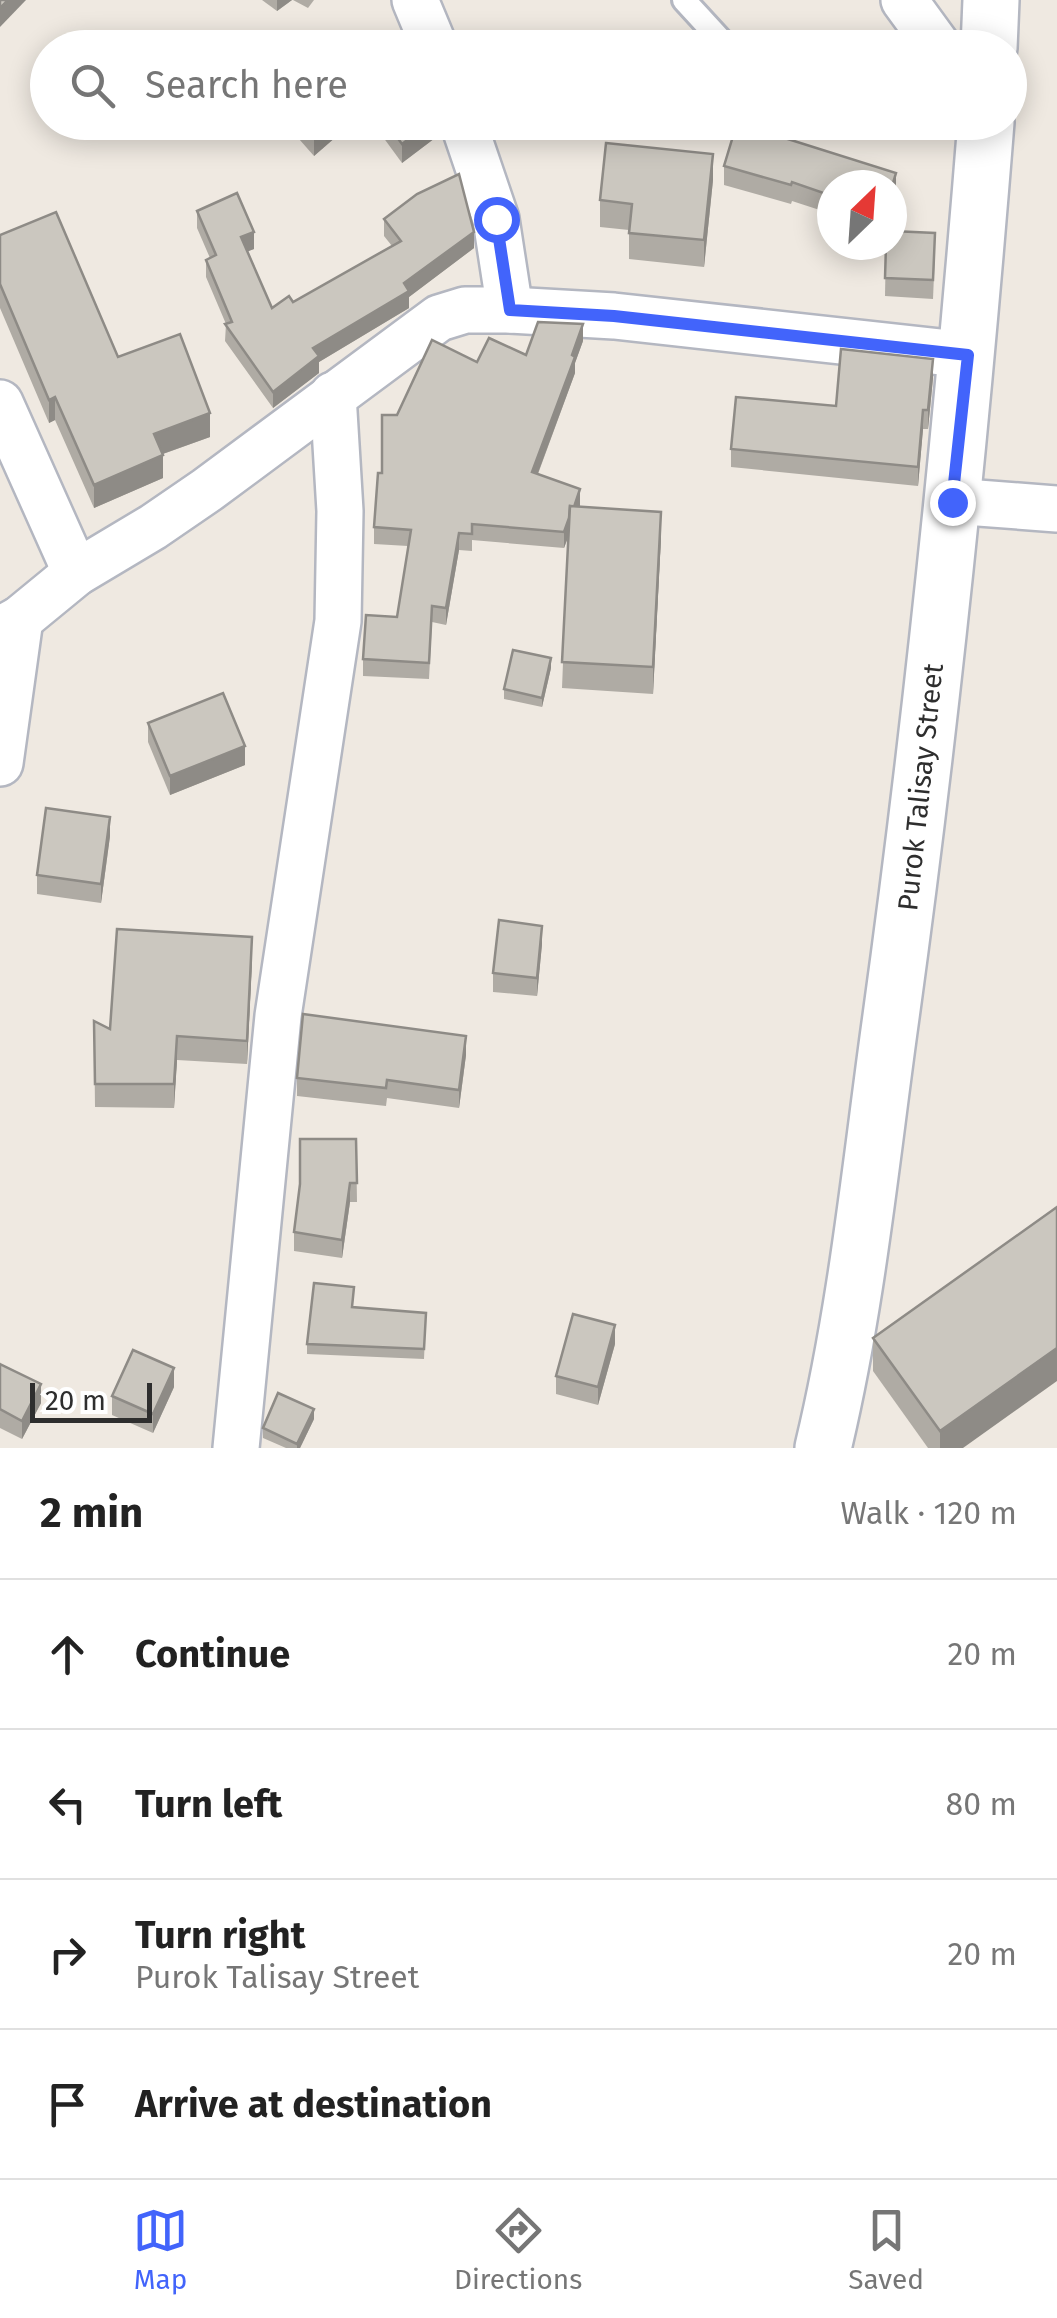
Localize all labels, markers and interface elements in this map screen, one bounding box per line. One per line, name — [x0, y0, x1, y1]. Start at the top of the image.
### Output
search box — [30, 30, 1027, 140]
icon: search — [65, 58, 120, 113]
text: Search here — [145, 62, 348, 108]
north arrow — [817, 170, 907, 260]
route start — [474, 197, 520, 243]
route end — [930, 480, 976, 526]
street label: Purok Talisay Street — [891, 661, 950, 912]
scale bar — [30, 1378, 152, 1422]
text: 20 m — [45, 1384, 106, 1417]
text: 2 min — [40, 1488, 143, 1538]
text: Walk · 120 m — [841, 1494, 1017, 1532]
icon: ahead — [40, 1627, 95, 1682]
text: Continue — [135, 1631, 290, 1677]
text: 20 m — [947, 1635, 1017, 1673]
icon: left — [40, 1777, 95, 1832]
text: Turn left — [135, 1781, 282, 1827]
text: 80 m — [946, 1785, 1017, 1823]
text: Turn right — [135, 1912, 305, 1958]
icon: right — [40, 1927, 95, 1982]
text: 20 m — [947, 1935, 1017, 1973]
text: Purok Talisay Street — [135, 1958, 419, 1996]
icon: arrive — [40, 2077, 95, 2132]
text: Arrive at destination — [135, 2081, 492, 2127]
tab: Map — [133, 2203, 188, 2296]
tab: Directions — [454, 2203, 582, 2296]
tab: Saved — [848, 2203, 924, 2296]

